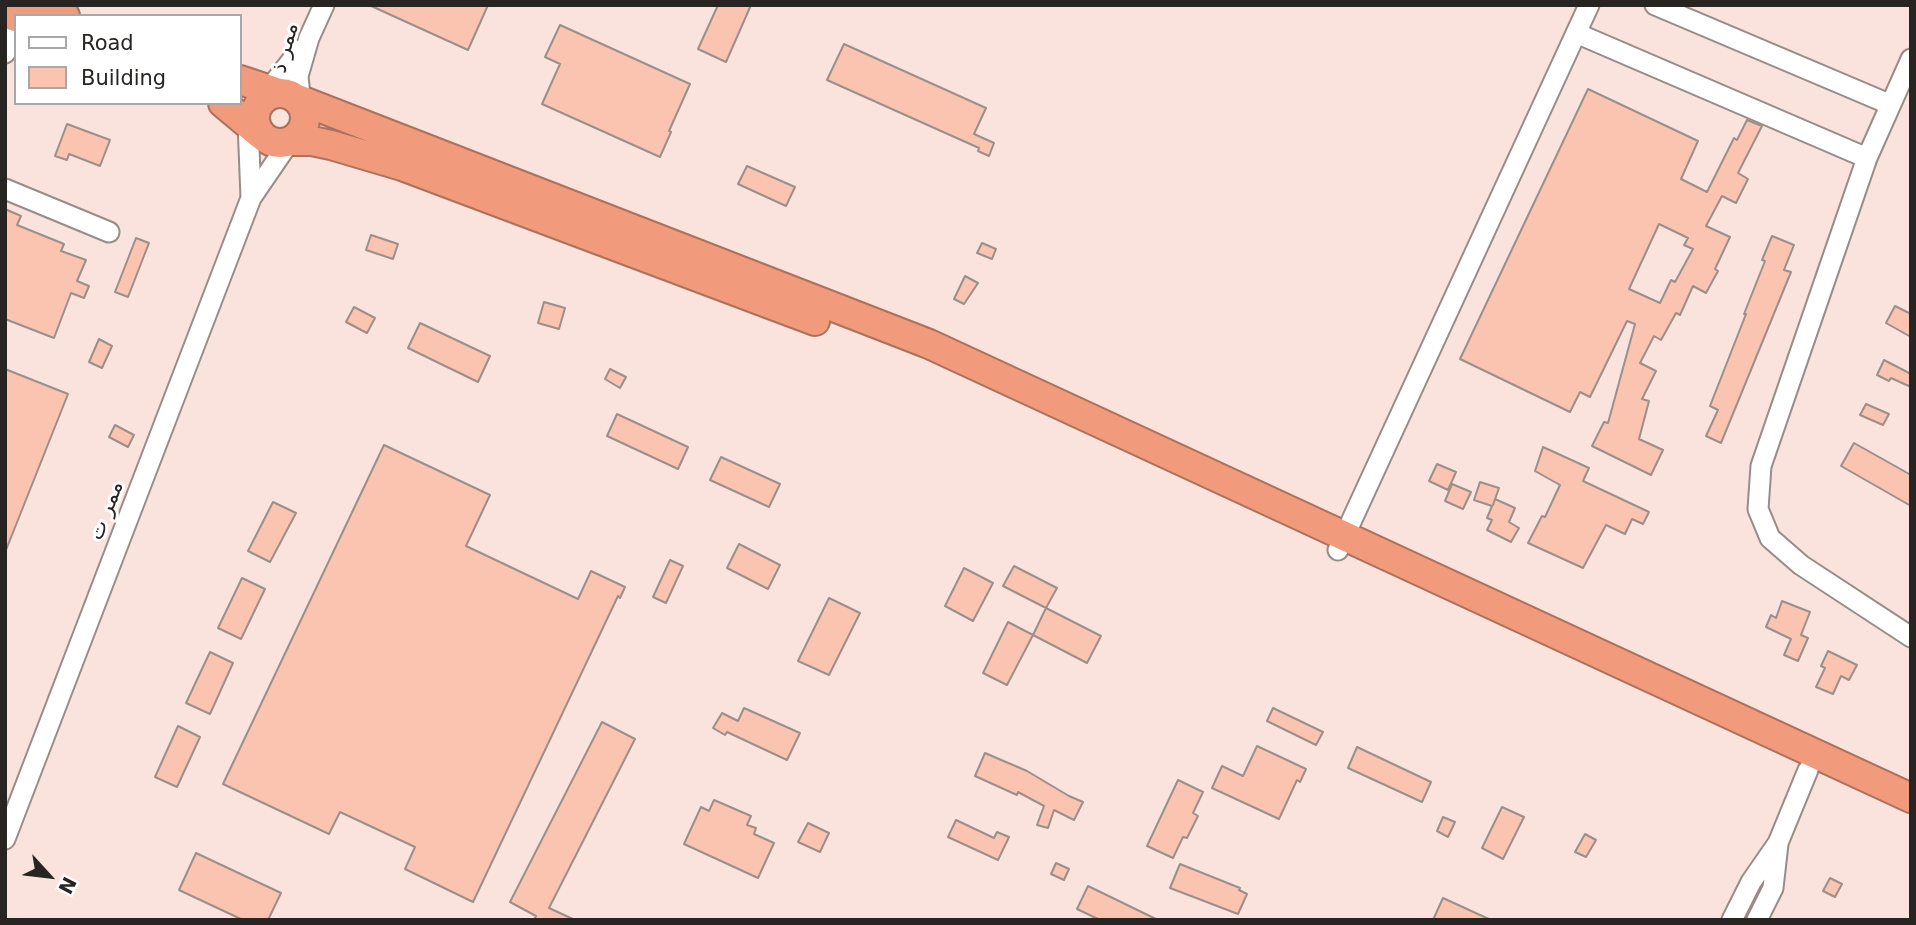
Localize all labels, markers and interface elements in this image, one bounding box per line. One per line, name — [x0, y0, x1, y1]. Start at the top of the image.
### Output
legend — [14, 14, 242, 105]
street label: ممر ذ — [267, 20, 305, 76]
text: Road — [81, 31, 134, 55]
text: Building — [81, 66, 166, 90]
street label: ممر ت — [84, 478, 130, 544]
north arrow — [14, 841, 84, 911]
text: N — [54, 873, 81, 898]

